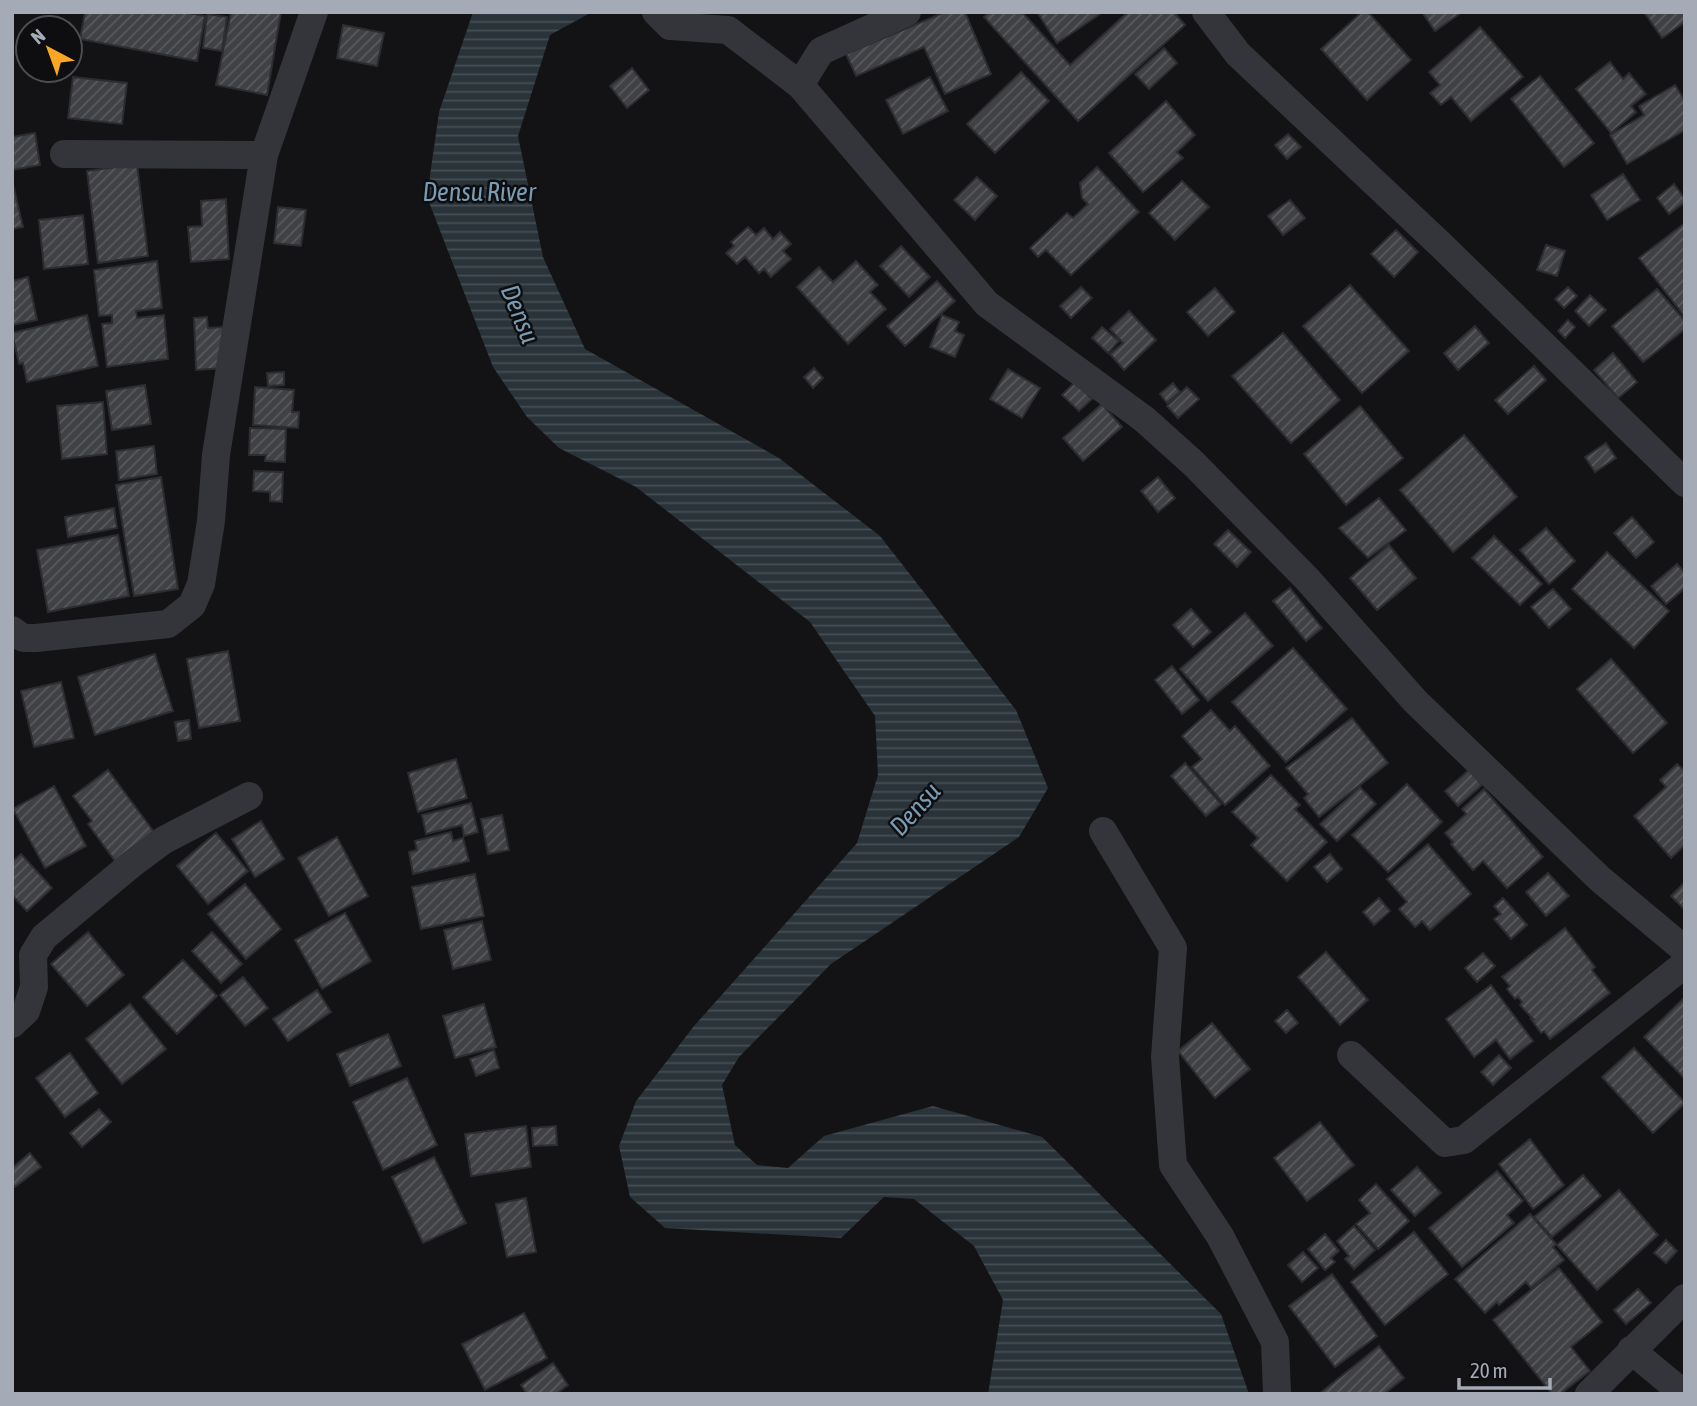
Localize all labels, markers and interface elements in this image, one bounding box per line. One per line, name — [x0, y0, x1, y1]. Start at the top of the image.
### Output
north arrow — [14, 14, 84, 84]
text: N — [26, 24, 49, 48]
water label: Densu River — [422, 177, 537, 207]
water label: Densu — [495, 280, 545, 348]
water label: Densu — [884, 776, 946, 842]
scale bar — [1459, 1346, 1550, 1390]
text: 20 m — [1470, 1358, 1508, 1382]

